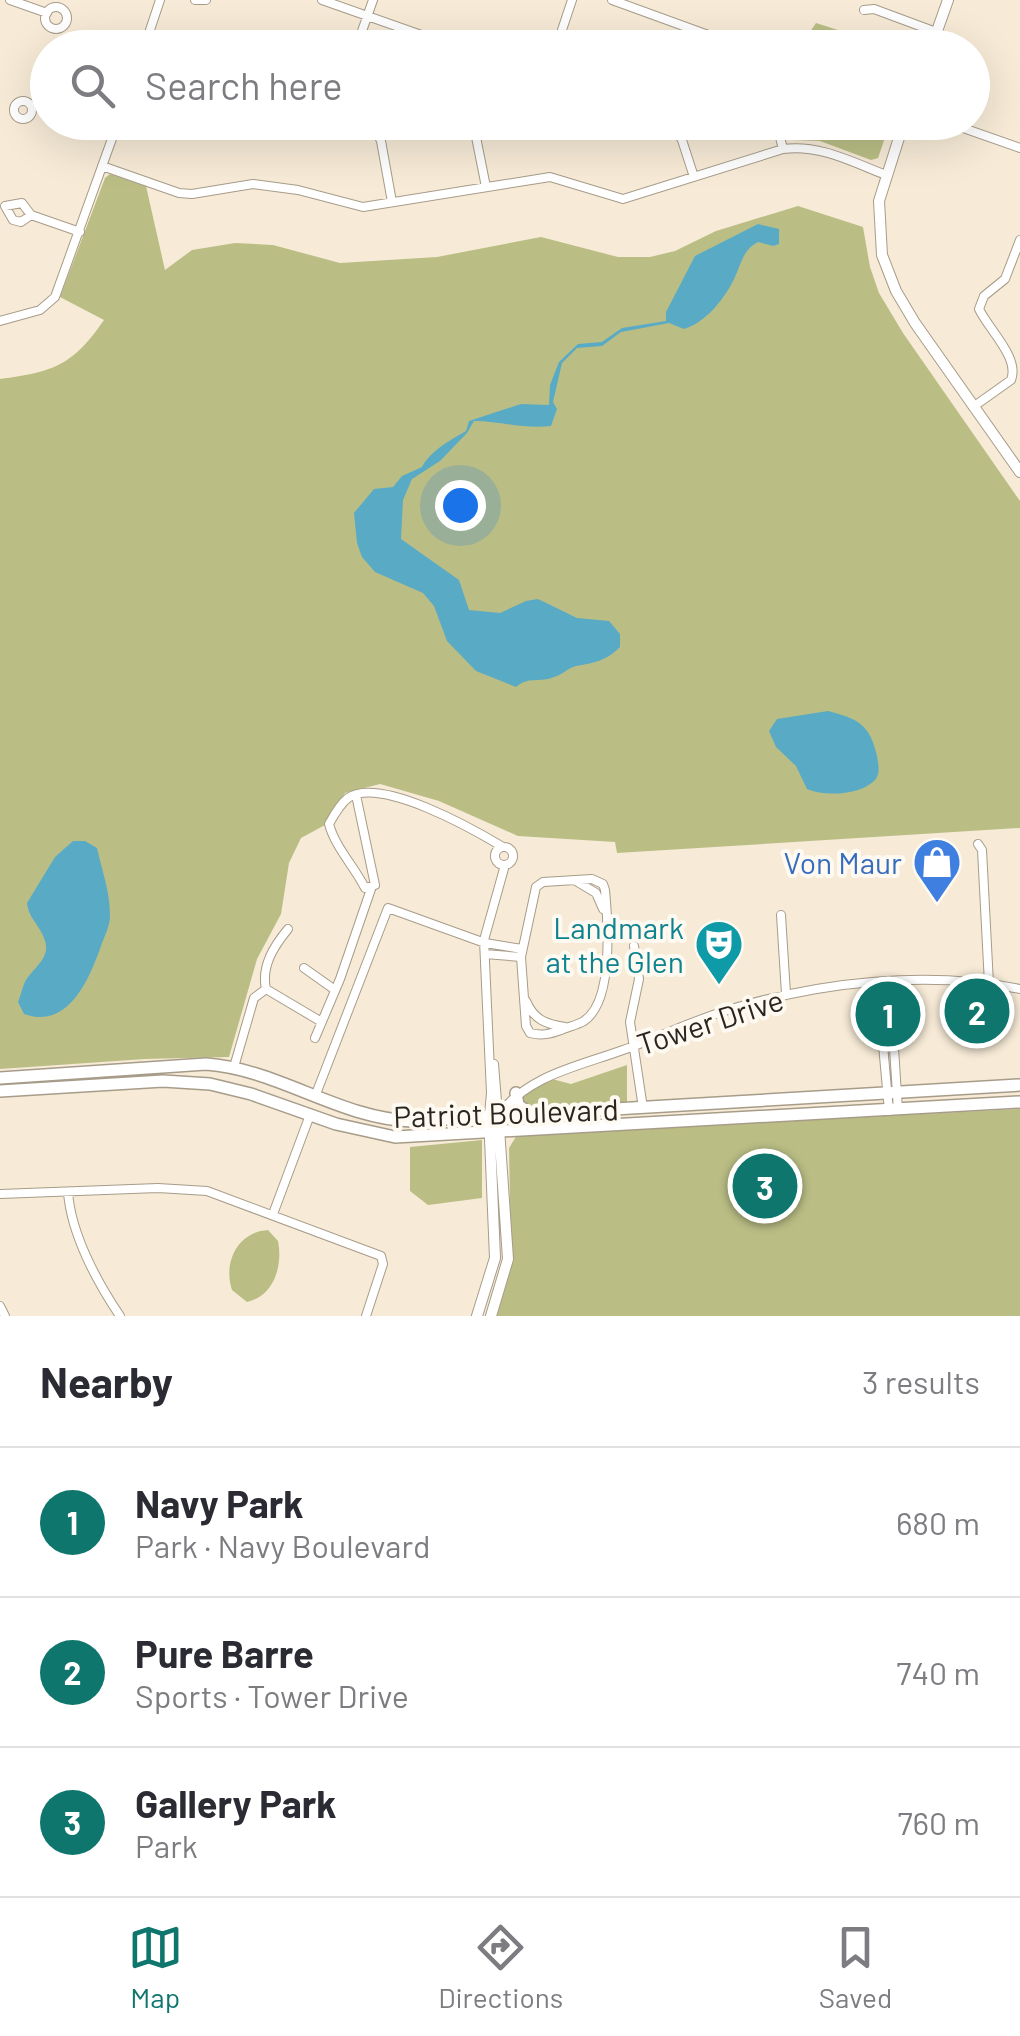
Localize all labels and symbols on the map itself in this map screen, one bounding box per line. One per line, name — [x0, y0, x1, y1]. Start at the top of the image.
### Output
your location — [435, 480, 486, 531]
shop icon: Von Maur — [911, 836, 963, 904]
place label: Von Maur — [784, 844, 902, 880]
place label: Landmark at the Glen — [546, 909, 684, 979]
theatre icon: Landmark at the Glen — [693, 918, 745, 986]
pin: 2 — [944, 974, 1010, 1048]
pin: 1 — [856, 976, 920, 1052]
street label: Tower Drive — [632, 980, 788, 1062]
street label: Patriot Boulevard — [393, 1090, 619, 1134]
pin: 3 — [732, 1148, 798, 1224]

